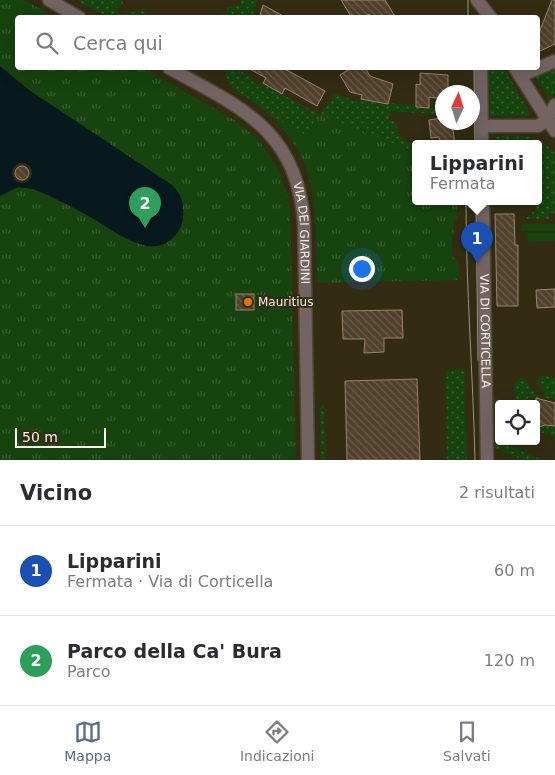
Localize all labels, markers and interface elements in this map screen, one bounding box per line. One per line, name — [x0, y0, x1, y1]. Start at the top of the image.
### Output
search box — [15, 15, 540, 70]
icon: search — [33, 29, 61, 57]
text: Cerca qui — [73, 32, 163, 54]
north arrow — [435, 85, 480, 130]
popup — [412, 140, 542, 205]
text: Lipparini — [430, 152, 524, 174]
text: Fermata — [430, 174, 496, 193]
street label: VIA DEI GIARDINI — [290, 180, 312, 284]
pin: 2 — [129, 187, 161, 228]
pin: 1 — [461, 222, 493, 263]
your location — [349, 256, 375, 282]
street label: VIA DI CORTICELLA — [477, 274, 493, 389]
place label: Mauritius — [258, 295, 313, 309]
marker: Mauritius — [242, 296, 254, 308]
map controls — [495, 400, 540, 445]
button: locate — [495, 400, 540, 445]
scale bar — [15, 425, 106, 448]
text: 50 m — [22, 429, 58, 445]
text: Vicino — [20, 481, 92, 505]
text: 2 risultati — [459, 483, 535, 502]
text: Lipparini — [67, 550, 162, 572]
text: 1 — [30, 561, 42, 580]
text: 60 m — [494, 561, 535, 580]
text: Fermata · Via di Corticella — [67, 572, 273, 591]
text: Parco della Ca' Bura — [67, 640, 282, 662]
text: 2 — [30, 651, 42, 670]
text: 120 m — [484, 651, 535, 670]
text: Parco — [67, 662, 111, 681]
tab: Mappa — [64, 718, 111, 764]
tab: Indicazioni — [240, 718, 315, 764]
tab: Salvati — [443, 718, 491, 764]

